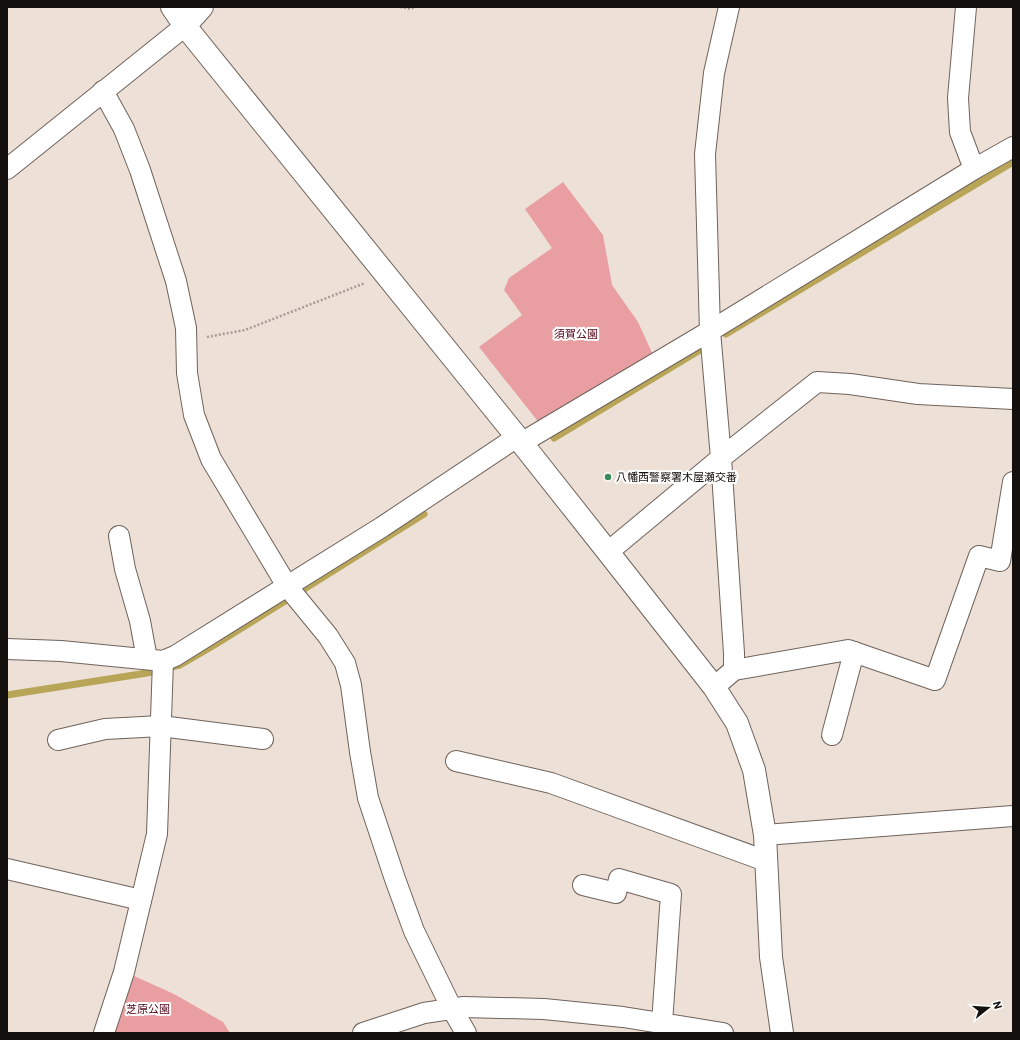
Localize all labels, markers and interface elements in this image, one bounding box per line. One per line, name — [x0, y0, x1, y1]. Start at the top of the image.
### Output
park label: 須賀公園 — [554, 327, 598, 340]
place label: 八幡西警察署木屋瀬交番 — [616, 470, 737, 483]
marker: 八幡西警察署木屋瀬交番 — [603, 472, 613, 482]
north arrow — [968, 988, 1008, 1028]
text: N — [991, 1000, 1005, 1010]
park label: 芝原公園 — [126, 1002, 170, 1015]

